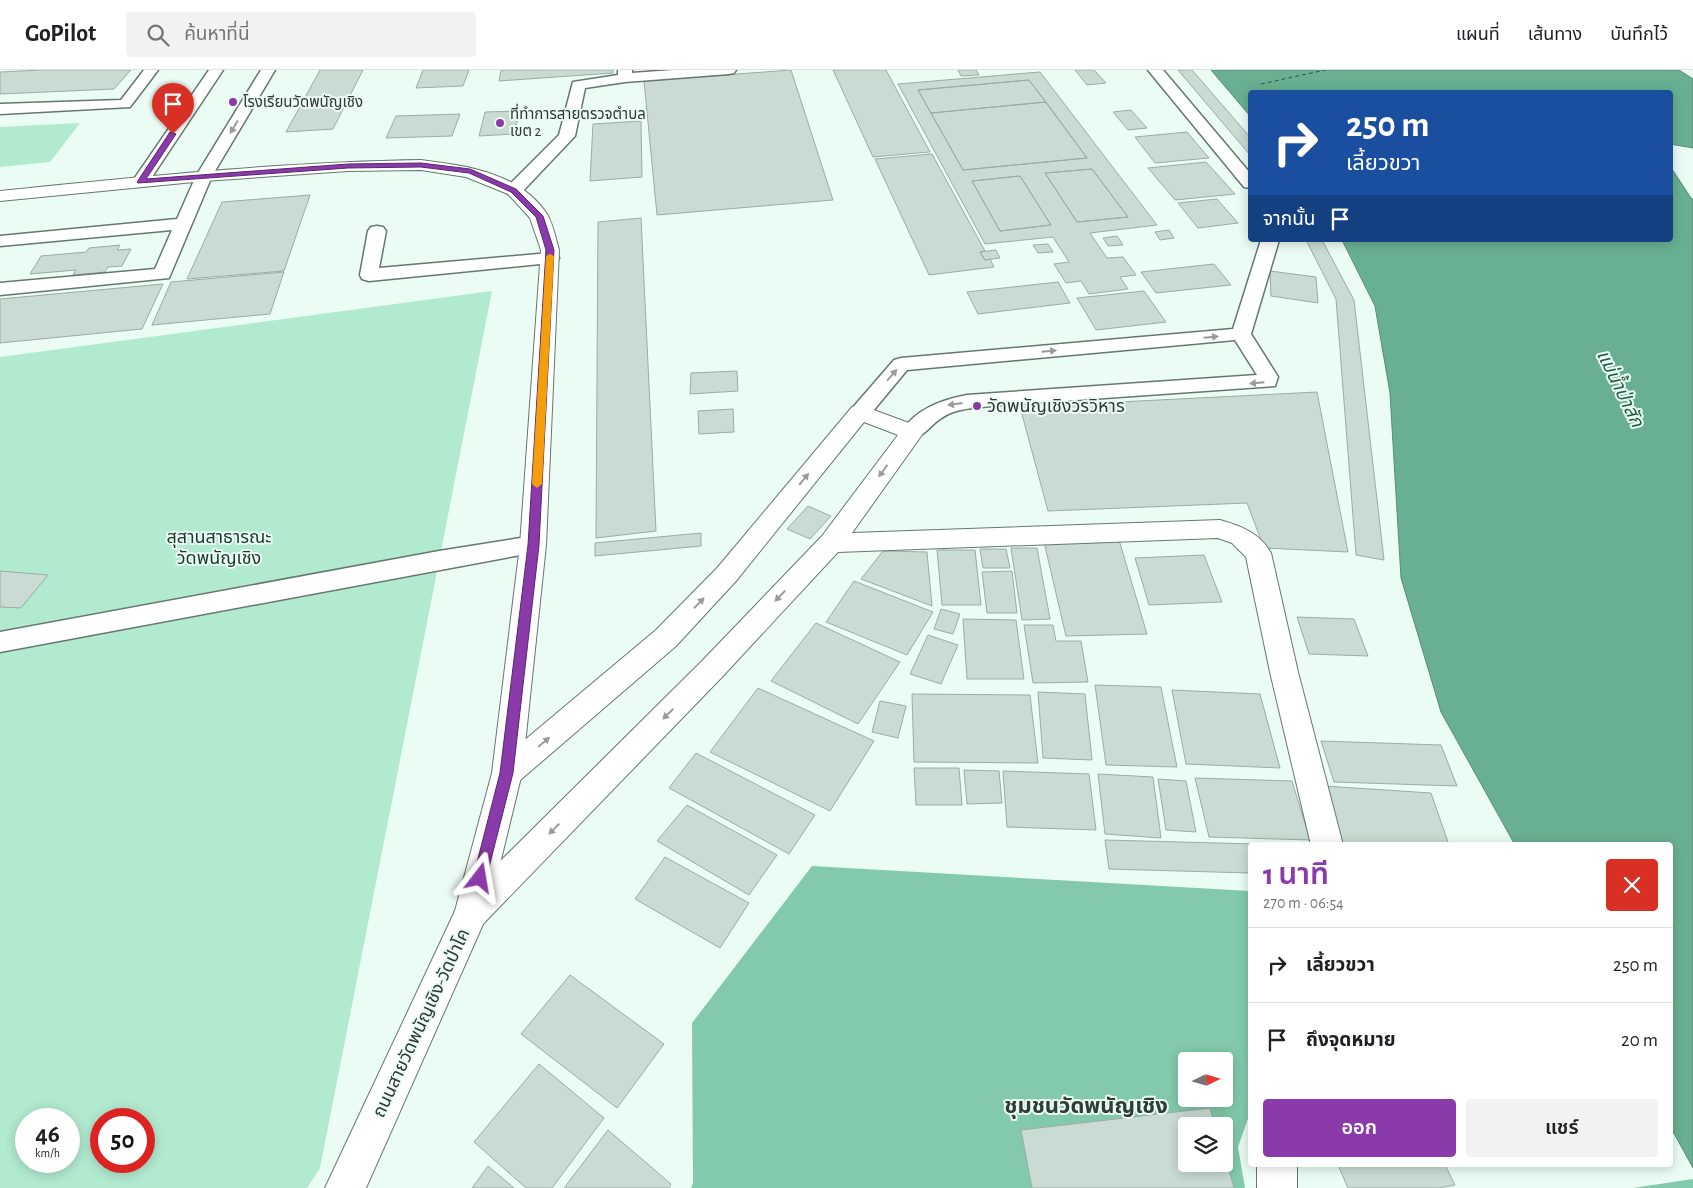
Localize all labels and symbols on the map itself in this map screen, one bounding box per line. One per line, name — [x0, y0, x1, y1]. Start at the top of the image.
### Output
pin — [152, 83, 194, 134]
place label: โรงเรียนวัดพนัญเชิง — [243, 94, 363, 110]
marker: โรงเรียนวัดพนัญเชิง — [227, 96, 239, 108]
place label: ที่ทำการสายตรวจตำบล เขต 2 — [510, 103, 646, 139]
marker: ที่ทำการสายตรวจตำบล เขต 2 — [494, 117, 506, 129]
one-way arrow — [230, 120, 239, 133]
one-way arrow — [1203, 332, 1219, 340]
water label: แม่น้ำป่าสัก — [1593, 345, 1651, 431]
one-way arrow — [1041, 347, 1057, 355]
one-way arrow — [886, 369, 897, 381]
one-way arrow — [1248, 379, 1264, 387]
place label: วัดพนัญเชิงวรวิหาร — [987, 397, 1125, 416]
one-way arrow — [947, 400, 963, 408]
marker: วัดพนัญเชิงวรวิหาร — [971, 400, 983, 412]
one-way arrow — [878, 464, 888, 478]
one-way arrow — [799, 473, 810, 486]
park label: สุสานสาธารณะ วัดพนัญเชิง — [167, 529, 271, 568]
one-way arrow — [774, 590, 786, 602]
one-way arrow — [693, 598, 705, 610]
one-way arrow — [662, 707, 674, 719]
one-way arrow — [537, 736, 550, 747]
one-way arrow — [548, 823, 560, 835]
position arrow — [453, 851, 505, 903]
street label: ถนนสายวัดพนัญเชิง-วัดป่าโค — [368, 926, 474, 1120]
north arrow — [1178, 1052, 1232, 1108]
district label: ชุมชนวัดพนัญเชิง — [1004, 1095, 1168, 1119]
speed limit sign: 50 — [90, 1108, 155, 1173]

